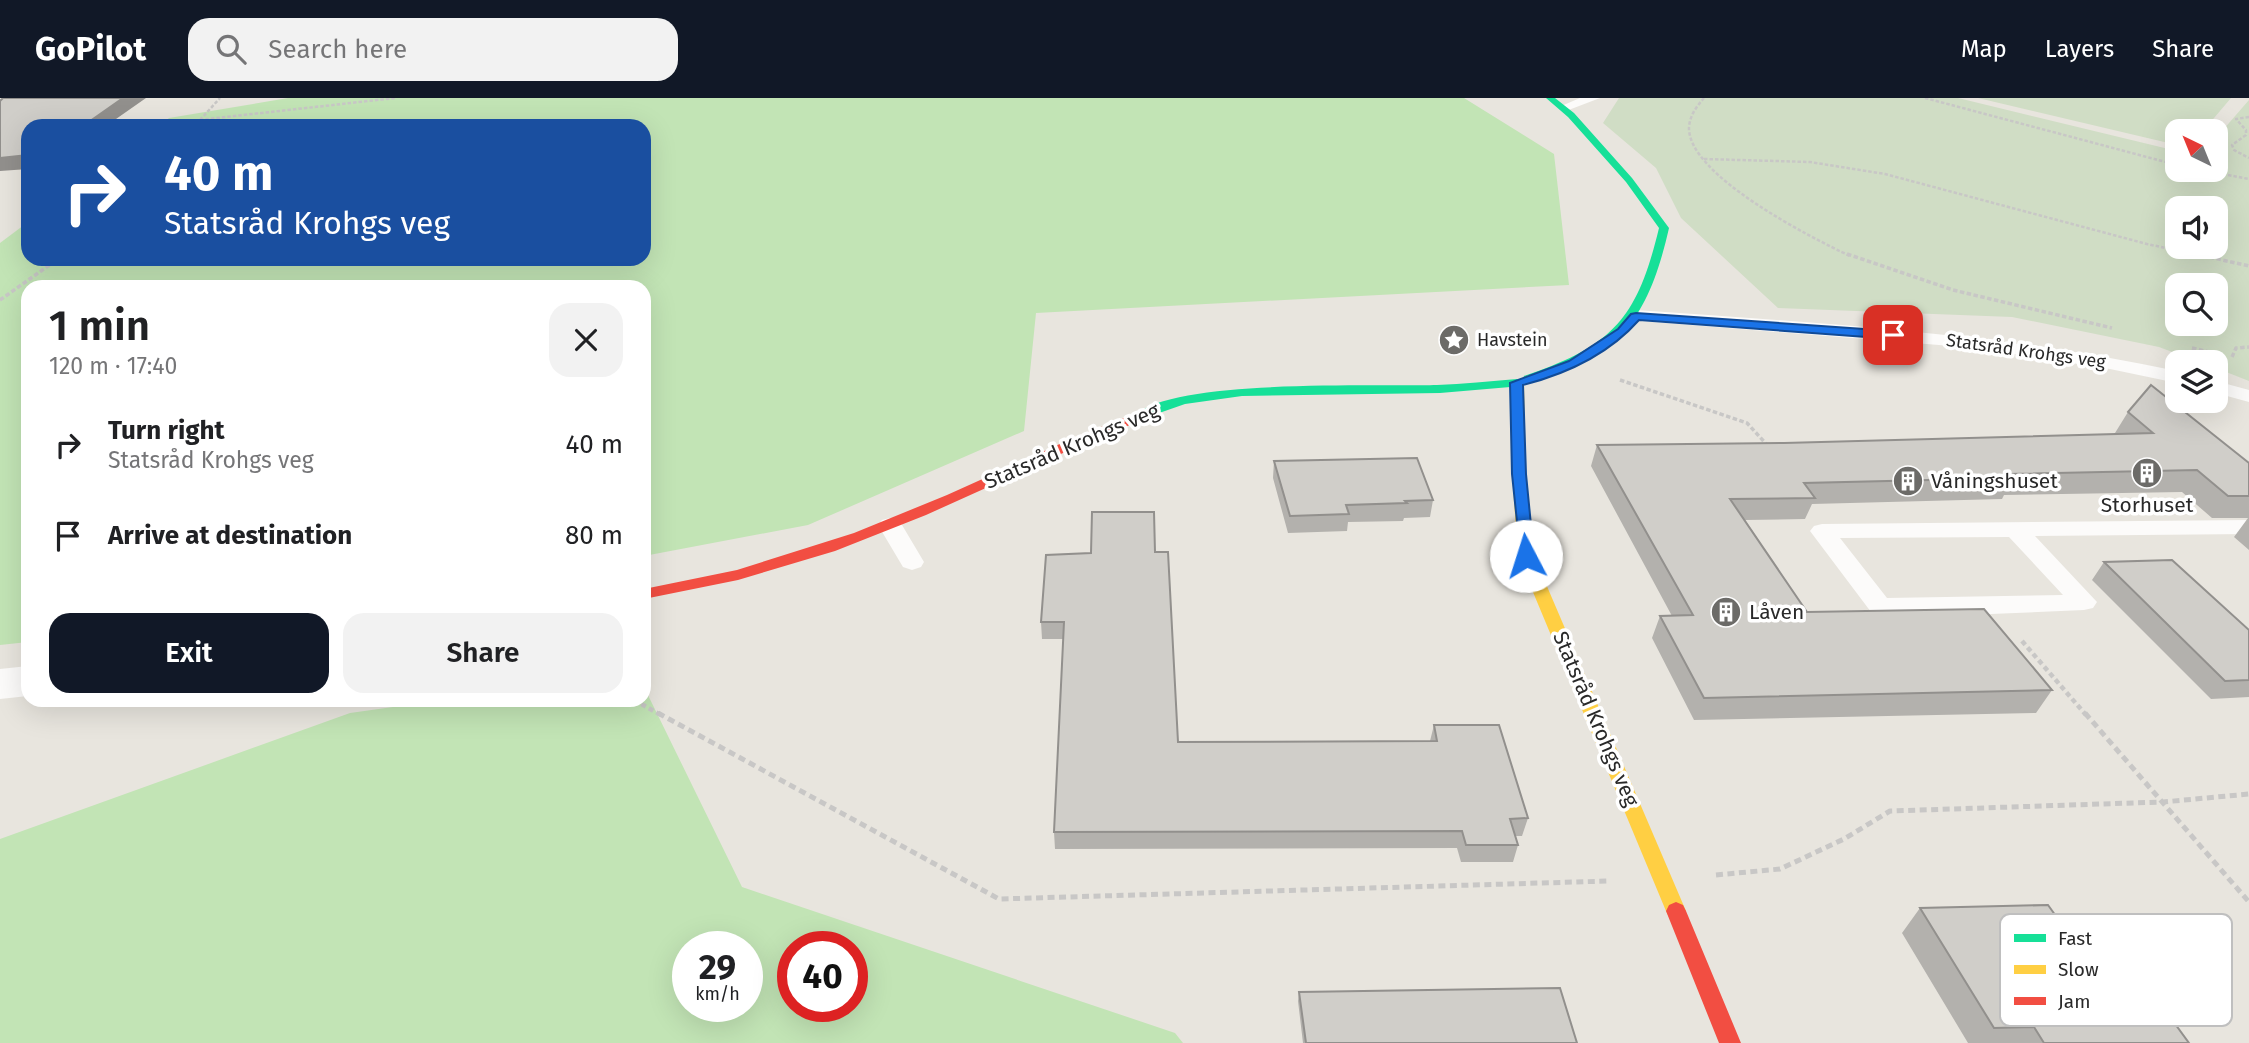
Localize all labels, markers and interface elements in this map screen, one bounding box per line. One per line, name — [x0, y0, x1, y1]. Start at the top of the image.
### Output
search box — [188, 18, 678, 81]
text: GoPilot — [35, 29, 146, 69]
icon: search — [212, 30, 250, 68]
text: Search here — [268, 34, 407, 65]
text: Map — [1961, 35, 2007, 63]
text: Layers — [2045, 35, 2114, 63]
text: Share — [2152, 35, 2214, 63]
north arrow — [2165, 119, 2228, 182]
map controls — [2165, 119, 2228, 413]
text: 40 m — [164, 144, 273, 203]
icon: right — [49, 147, 140, 238]
button: sound — [2165, 196, 2228, 259]
text: Statsråd Krohgs veg — [164, 204, 450, 242]
button: search — [2165, 273, 2228, 336]
text: 1 min — [49, 301, 150, 351]
button: close — [549, 303, 623, 377]
pin — [1863, 305, 1923, 365]
icon: arrive — [1874, 316, 1912, 354]
place icon: Havstein — [1437, 323, 1471, 357]
place label: Havstein — [1477, 329, 1548, 351]
street label: Statsråd Krohgs veg — [1945, 329, 2108, 373]
button: layers — [2165, 350, 2228, 413]
text: 120 m · 17:40 — [49, 352, 177, 380]
street label: Statsråd Krohgs veg — [980, 397, 1164, 495]
text: Turn right — [108, 415, 225, 446]
icon: right — [49, 426, 87, 464]
text: 40 m — [565, 429, 623, 460]
text: Statsråd Krohgs veg — [108, 446, 314, 474]
building icon: Storhuset — [2130, 456, 2164, 490]
building icon: Våningshuset — [1891, 464, 1925, 498]
place label: Våningshuset — [1931, 468, 2058, 494]
place label: Storhuset — [2101, 492, 2194, 518]
icon: arrive — [49, 517, 87, 555]
position arrow — [1489, 519, 1563, 593]
text: Arrive at destination — [108, 520, 352, 551]
text: 80 m — [565, 520, 623, 551]
building icon: Låven — [1709, 595, 1743, 629]
place label: Låven — [1749, 599, 1804, 625]
button: Exit — [49, 613, 329, 693]
button: Share — [343, 613, 623, 693]
street label: Statsråd Krohgs veg — [1547, 627, 1645, 811]
legend — [2000, 914, 2232, 1026]
text: Fast — [2058, 927, 2092, 950]
speed limit sign: 40 — [777, 931, 868, 1022]
text: 29 — [699, 946, 736, 988]
text: Slow — [2058, 958, 2099, 981]
text: km/h — [695, 983, 740, 1005]
text: Jam — [2058, 990, 2090, 1013]

